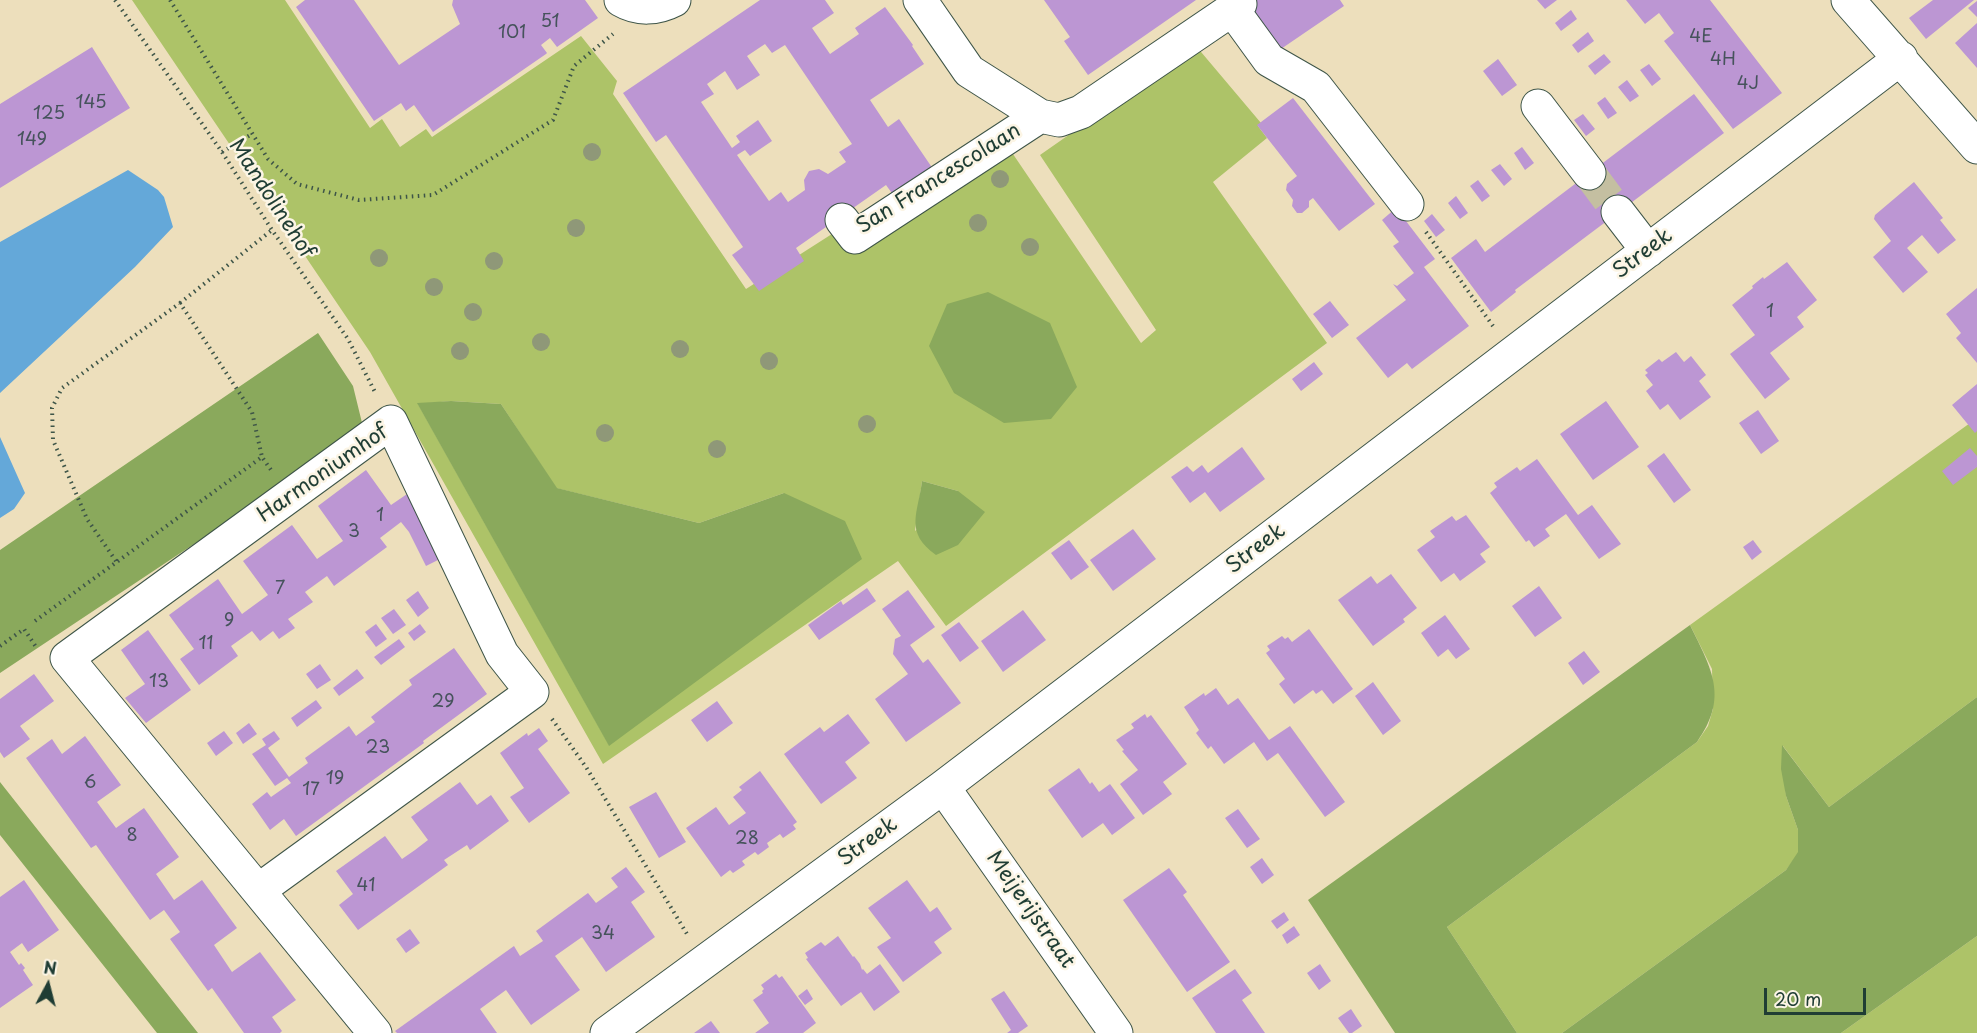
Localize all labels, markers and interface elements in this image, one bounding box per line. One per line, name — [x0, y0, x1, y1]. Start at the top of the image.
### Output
house number: 51 — [540, 11, 560, 33]
house number: 101 — [498, 22, 526, 44]
house number: 4E — [1689, 26, 1713, 48]
house number: 4H — [1710, 49, 1736, 71]
house number: 4J — [1737, 73, 1759, 95]
house number: 145 — [75, 92, 107, 114]
house number: 125 — [33, 103, 65, 125]
street label: San Francescolaan — [852, 118, 1026, 240]
house number: 149 — [17, 129, 47, 151]
street label: Mandolinehof — [223, 134, 319, 264]
street label: Streek — [1609, 224, 1677, 284]
house number: 1 — [1766, 301, 1774, 323]
street label: Harmoniumhof — [253, 420, 393, 528]
house number: 1 — [376, 505, 384, 527]
street label: Streek — [1222, 519, 1290, 579]
house number: 3 — [348, 521, 360, 543]
house number: 7 — [275, 578, 285, 600]
house number: 9 — [224, 610, 234, 632]
house number: 11 — [198, 633, 214, 655]
house number: 13 — [149, 671, 169, 693]
house number: 29 — [432, 691, 454, 713]
house number: 23 — [366, 737, 390, 759]
house number: 19 — [326, 768, 344, 790]
house number: 6 — [84, 772, 96, 794]
house number: 17 — [302, 779, 320, 801]
street label: Streek — [833, 812, 903, 872]
house number: 8 — [126, 825, 138, 847]
house number: 28 — [735, 828, 759, 850]
street label: Meijerijstraat — [980, 847, 1080, 973]
house number: 41 — [357, 875, 375, 897]
house number: 34 — [591, 923, 615, 945]
text: N — [42, 954, 58, 980]
north arrow — [18, 955, 78, 1015]
scale bar — [1767, 976, 1869, 1014]
text: 20 m — [1775, 985, 1821, 1012]

